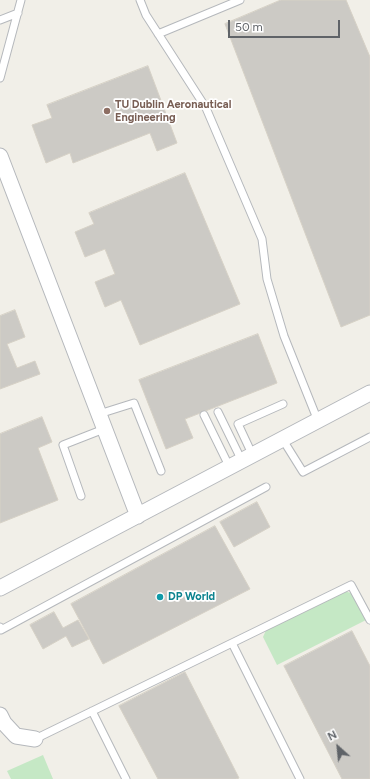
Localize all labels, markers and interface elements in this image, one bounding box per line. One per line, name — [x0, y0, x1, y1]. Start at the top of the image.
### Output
scale bar — [230, 12, 342, 38]
text: 50 m — [235, 20, 263, 34]
place label: TU Dublin Aeronautical Engineering — [115, 98, 231, 124]
marker: TU Dublin Aeronautical Engineering — [102, 106, 112, 116]
place label: DP World — [168, 590, 215, 604]
marker: DP World — [155, 592, 165, 602]
north arrow — [318, 727, 358, 767]
text: N — [326, 728, 339, 744]

